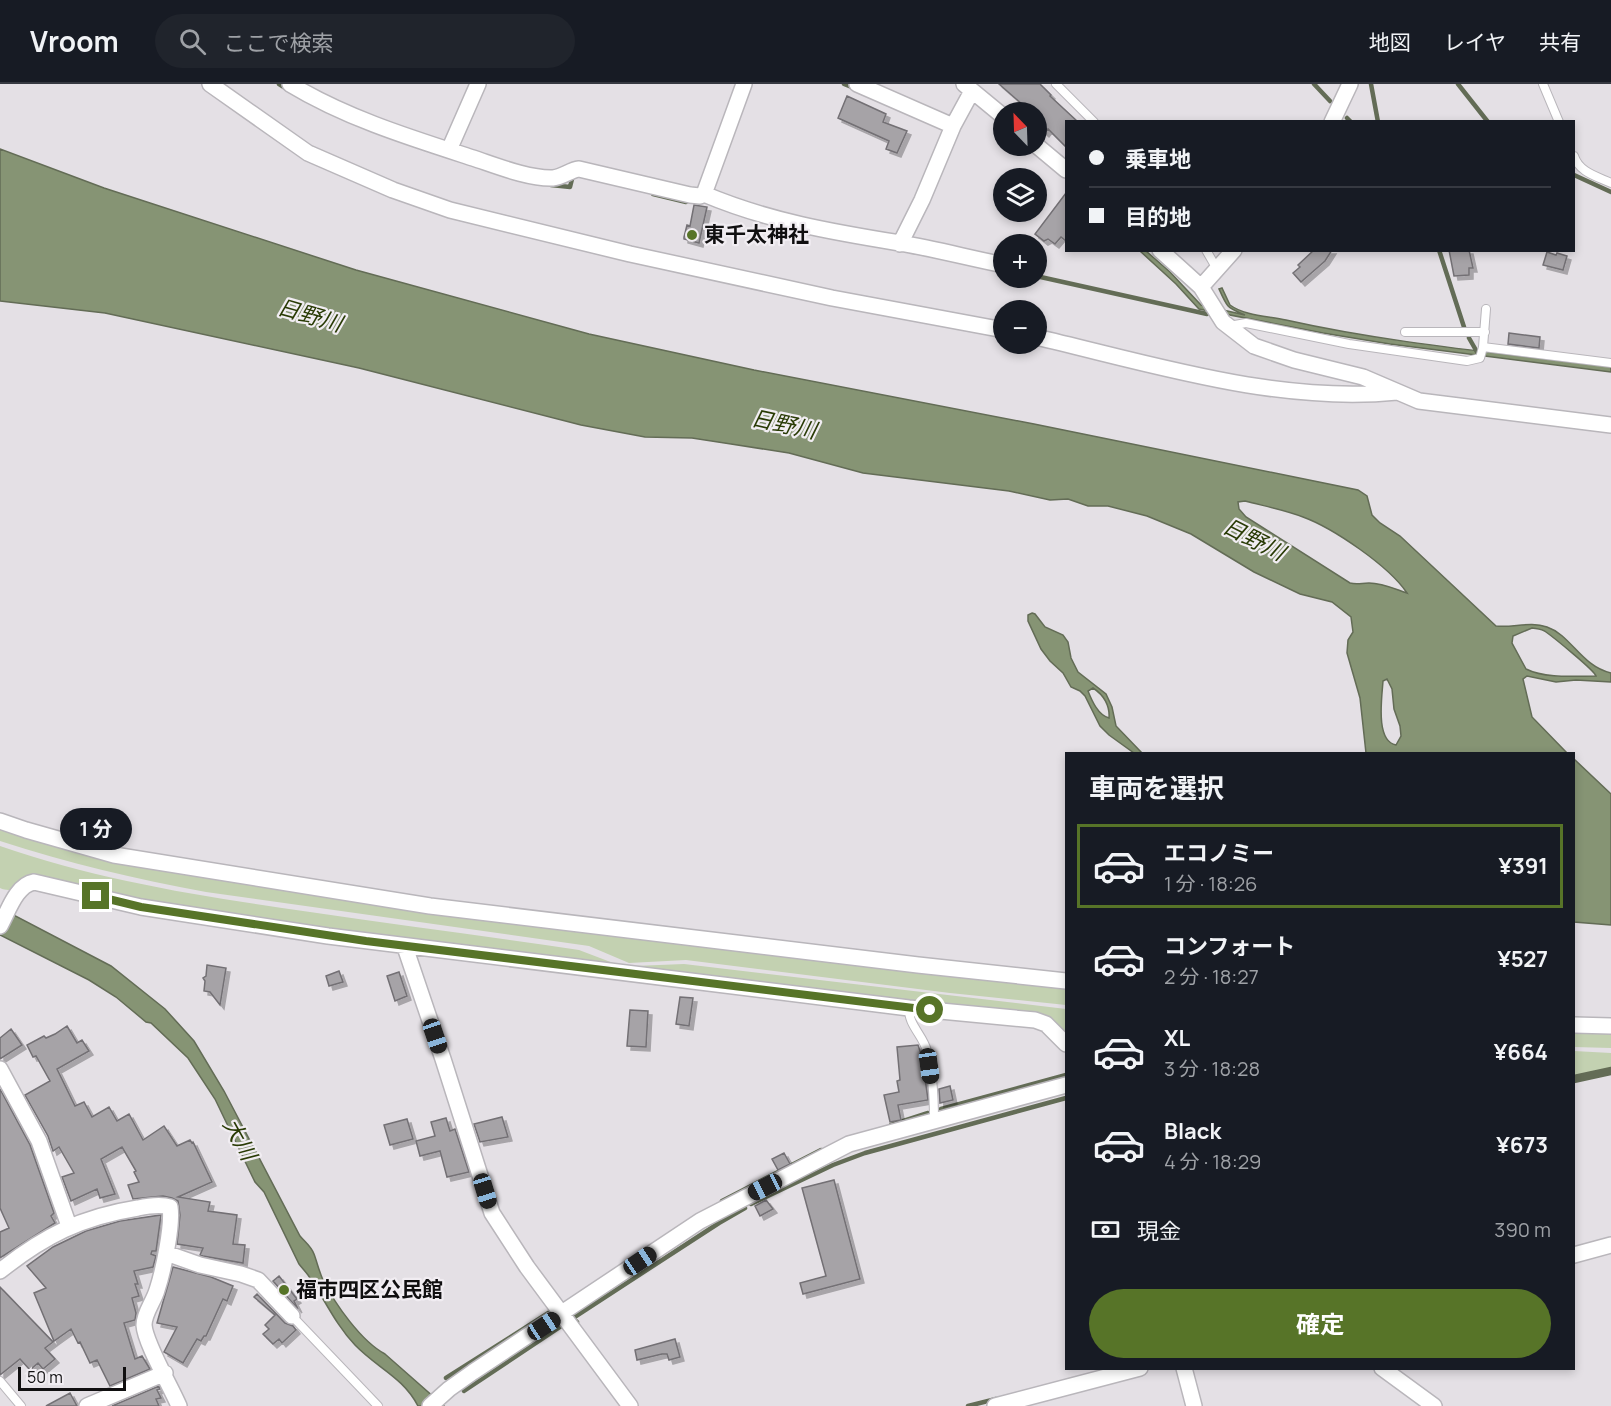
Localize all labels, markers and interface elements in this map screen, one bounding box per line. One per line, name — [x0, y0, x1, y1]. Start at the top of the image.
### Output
search box — [155, 14, 575, 68]
text: Vroom — [30, 22, 119, 60]
icon: search — [176, 25, 209, 58]
text: ここで検索 — [224, 28, 334, 58]
text: 地図 — [1369, 28, 1411, 56]
text: レイヤ — [1444, 28, 1506, 56]
text: 共有 — [1539, 28, 1581, 56]
north arrow — [993, 102, 1047, 156]
map controls — [993, 102, 1047, 354]
text: 乗車地 — [1125, 144, 1191, 174]
button: layers — [993, 168, 1047, 222]
text: 目的地 — [1125, 202, 1191, 232]
place label: 東千太神社 — [704, 220, 809, 248]
marker: 東千太神社 — [685, 228, 699, 242]
button: + — [993, 234, 1047, 288]
water label: 日野川 — [274, 291, 348, 339]
button: − — [993, 300, 1047, 354]
water label: 日野川 — [749, 402, 821, 446]
water label: 日野川 — [1218, 511, 1292, 568]
text: 車両を選択 — [1089, 769, 1224, 806]
callout: 1 分 — [60, 809, 132, 851]
text: 1 分 — [80, 815, 112, 842]
text: エコノミー — [1164, 838, 1274, 868]
icon: car — [1092, 839, 1146, 893]
text: ¥391 — [1498, 851, 1548, 881]
text: 1 分 · 18:26 — [1164, 870, 1258, 897]
route end — [82, 882, 109, 909]
text: コンフォート — [1164, 931, 1295, 961]
icon: car — [1092, 932, 1146, 986]
text: ¥527 — [1497, 944, 1548, 974]
text: 2 分 · 18:27 — [1164, 963, 1259, 990]
route start — [916, 996, 943, 1023]
car — [421, 1016, 449, 1056]
text: XL — [1164, 1023, 1190, 1053]
icon: car — [1092, 1025, 1146, 1079]
text: ¥664 — [1494, 1037, 1548, 1067]
car — [918, 1047, 940, 1085]
text: 3 分 · 18:28 — [1164, 1055, 1260, 1082]
water label: 大川 — [216, 1112, 265, 1167]
text: Black — [1164, 1116, 1221, 1146]
icon: car — [1092, 1118, 1146, 1172]
text: ¥673 — [1496, 1130, 1548, 1160]
text: 4 分 · 18:29 — [1164, 1148, 1262, 1175]
car — [471, 1171, 499, 1211]
car — [745, 1171, 785, 1203]
icon: cash — [1089, 1213, 1122, 1246]
text: 現金 — [1137, 1216, 1181, 1246]
text: 390 m — [1494, 1216, 1551, 1243]
car — [620, 1243, 660, 1279]
place label: 福市四区公民館 — [296, 1275, 443, 1303]
marker: 福市四区公民館 — [277, 1283, 291, 1297]
button: 確定 — [1089, 1289, 1551, 1358]
car — [524, 1309, 564, 1343]
scale bar — [18, 1364, 126, 1392]
text: 50 m — [27, 1366, 63, 1388]

